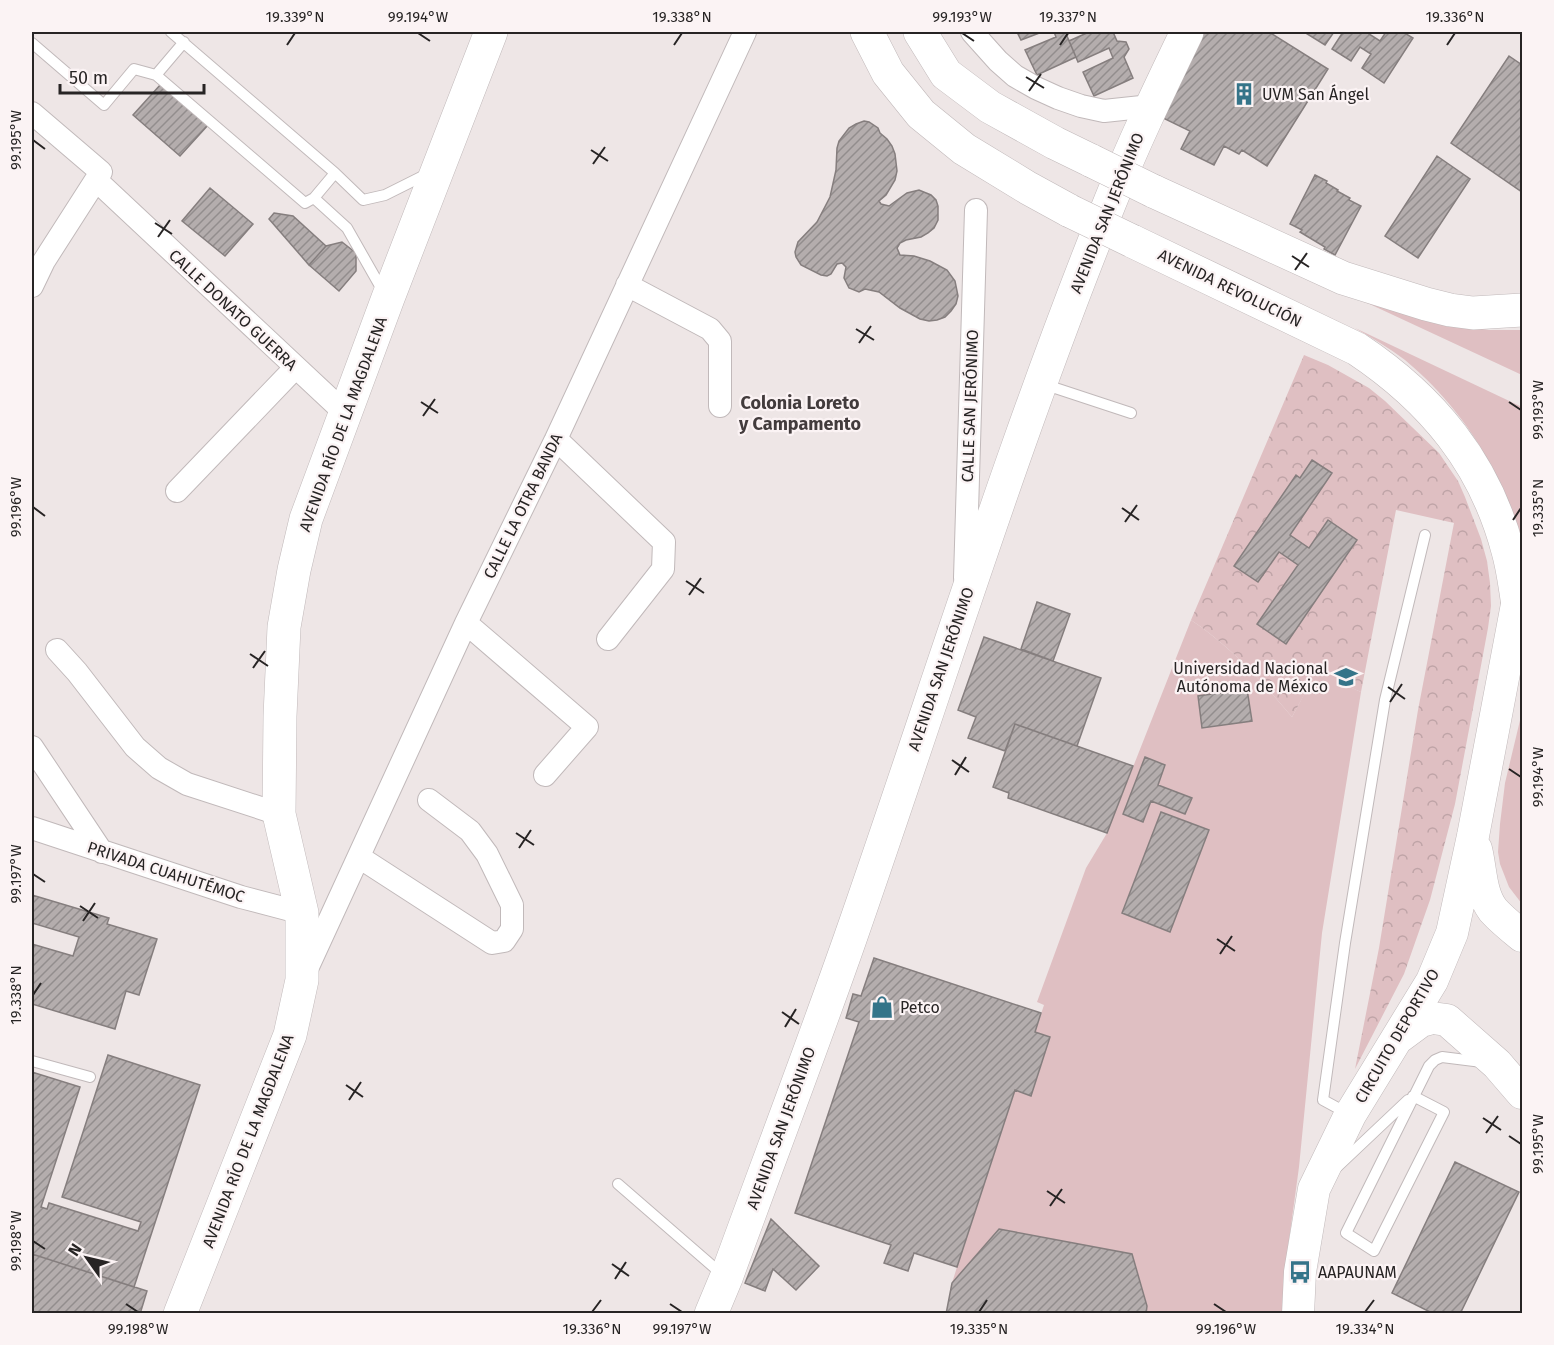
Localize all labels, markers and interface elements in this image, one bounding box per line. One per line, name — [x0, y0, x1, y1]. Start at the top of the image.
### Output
text: 19.339°N — [266, 8, 324, 26]
text: 99.194°W — [388, 8, 449, 26]
text: 19.338°N — [652, 8, 712, 26]
text: 99.193°W — [932, 8, 992, 26]
text: 19.337°N — [1039, 8, 1097, 26]
text: 19.336°N — [1425, 8, 1485, 26]
scale bar — [60, 57, 204, 95]
text: 50 m — [69, 67, 108, 89]
building icon: UVM San Ángel — [1231, 81, 1257, 107]
place label: UVM San Ángel — [1262, 84, 1369, 104]
text: 99.195°W — [7, 109, 25, 170]
street label: AVENIDA SAN JERÓNIMO — [1065, 129, 1148, 296]
street label: AVENIDA REVOLUCIÓN — [1155, 244, 1305, 331]
street label: CALLE DONATO GUERRA — [165, 246, 302, 375]
street label: AVENIDA RÍO DE LA MAGDALENA — [294, 313, 391, 534]
street label: CALLE SAN JERÓNIMO — [957, 329, 982, 483]
text: 99.193°W — [1529, 380, 1547, 440]
district label: Colonia Loreto y Campamento — [738, 392, 861, 435]
street label: CALLE LA OTRA BANDA — [480, 430, 567, 582]
text: 99.196°W — [7, 476, 25, 537]
text: 19.335°N — [1529, 479, 1547, 537]
street label: AVENIDA SAN JERÓNIMO — [903, 584, 978, 753]
place label: Universidad Nacional Autónoma de México — [1173, 659, 1328, 696]
school or university icon: Universidad Nacional Autónoma de México — [1333, 664, 1359, 690]
text: 99.194°W — [1529, 746, 1547, 807]
street label: PRIVADA CUAHUTÉMOC — [85, 837, 247, 906]
text: 99.197°W — [7, 844, 25, 904]
text: 19.338°N — [7, 965, 25, 1025]
street label: CIRCUITO DEPORTIVO — [1351, 966, 1443, 1106]
shop icon: Petco — [869, 994, 895, 1020]
place label: Petco — [900, 998, 940, 1017]
street label: AVENIDA RÍO DE LA MAGDALENA — [197, 1030, 298, 1250]
street label: AVENIDA SAN JERÓNIMO — [742, 1044, 819, 1212]
text: 99.195°W — [1529, 1113, 1547, 1174]
text: 99.198°W — [7, 1210, 25, 1271]
north arrow — [57, 1228, 117, 1288]
text: N — [64, 1240, 86, 1260]
bus stop icon: AAPAUNAM — [1287, 1259, 1313, 1285]
place label: AAPAUNAM — [1318, 1263, 1397, 1282]
text: 99.198°W — [108, 1320, 169, 1338]
text: 19.336°N — [562, 1320, 622, 1338]
text: 99.197°W — [652, 1320, 712, 1338]
text: 19.335°N — [950, 1320, 1008, 1338]
text: 99.196°W — [1196, 1320, 1257, 1338]
text: 19.334°N — [1335, 1320, 1395, 1338]

